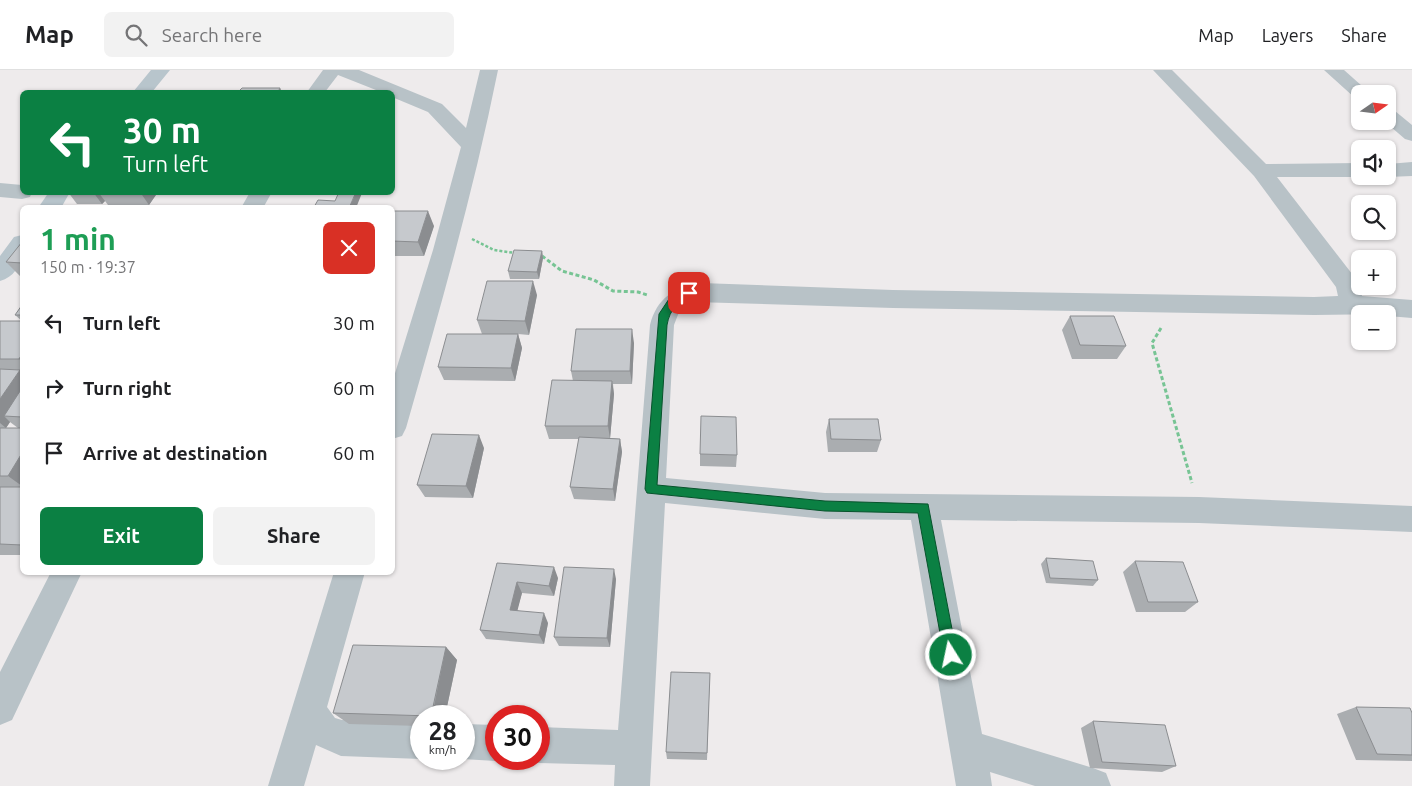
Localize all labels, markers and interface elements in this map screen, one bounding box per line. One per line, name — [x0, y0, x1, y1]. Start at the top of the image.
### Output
search box — [104, 12, 454, 57]
text: Map — [25, 21, 74, 48]
icon: search — [122, 21, 150, 49]
text: Search here — [162, 24, 262, 46]
text: Map — [1198, 25, 1234, 45]
text: Layers — [1262, 25, 1313, 45]
text: Share — [1341, 25, 1387, 45]
north arrow — [1351, 85, 1396, 130]
map controls — [1351, 85, 1396, 350]
icon: left — [40, 110, 105, 175]
text: 30 m — [123, 110, 201, 150]
button: sound — [1351, 140, 1396, 185]
text: Turn left — [123, 151, 208, 176]
button: search — [1351, 195, 1396, 240]
text: 1 min — [40, 222, 116, 256]
button: close — [323, 222, 375, 274]
button: + — [1351, 250, 1396, 295]
text: 150 m · 19:37 — [40, 258, 136, 276]
pin — [668, 272, 710, 314]
icon: arrive — [675, 279, 703, 307]
button: − — [1351, 305, 1396, 350]
icon: left — [40, 309, 68, 337]
text: Turn left — [83, 312, 161, 334]
text: 30 m — [333, 312, 375, 334]
icon: right — [40, 374, 68, 402]
text: Turn right — [83, 377, 171, 399]
text: 60 m — [333, 377, 375, 399]
icon: arrive — [40, 439, 68, 467]
text: Arrive at destination — [83, 442, 268, 464]
text: 60 m — [333, 442, 375, 464]
button: Exit — [40, 507, 203, 565]
button: Share — [213, 507, 375, 565]
position arrow — [924, 628, 976, 680]
speed limit sign: 30 — [485, 705, 550, 770]
text: 28 — [428, 717, 457, 745]
text: km/h — [429, 743, 456, 756]

